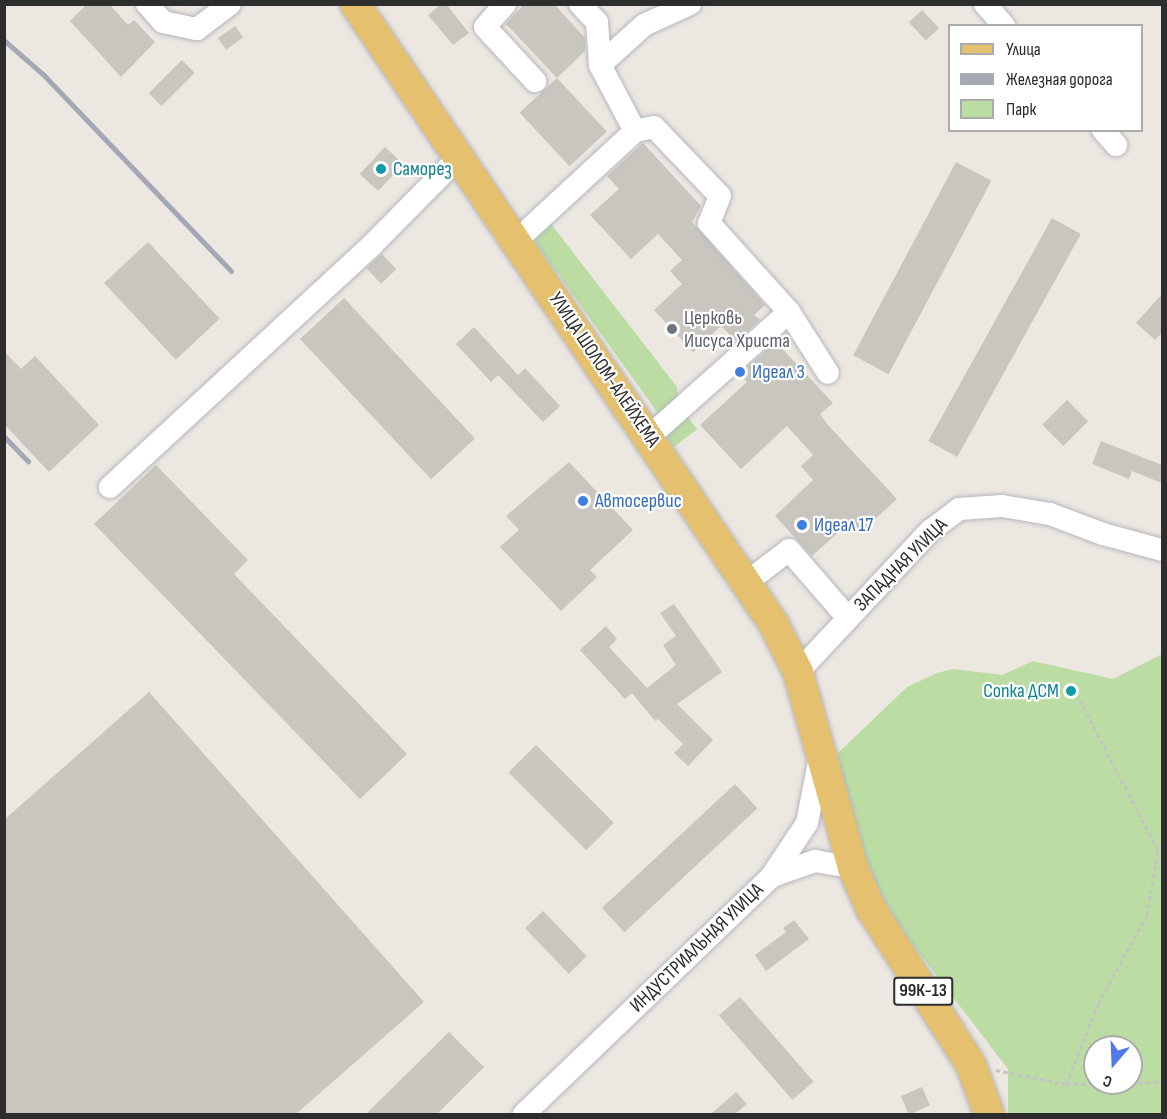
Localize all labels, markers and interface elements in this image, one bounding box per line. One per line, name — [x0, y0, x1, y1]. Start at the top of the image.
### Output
legend — [948, 24, 1143, 132]
text: Улица — [1006, 39, 1041, 60]
text: Железная дорога — [1006, 69, 1113, 90]
text: Парк — [1006, 99, 1036, 120]
place label: Саморез — [393, 157, 452, 181]
marker: Саморез — [374, 162, 388, 176]
street label: УЛИЦА ШОЛОМ-АЛЕЙХЕМА — [543, 288, 665, 452]
place label: Церковь Иисуса Христа — [684, 306, 790, 353]
marker: Церковь Иисуса Христа — [665, 322, 679, 336]
place label: Идеал 3 — [752, 360, 805, 384]
marker: Идеал 3 — [733, 365, 747, 379]
place label: Автосервис — [595, 489, 682, 513]
marker: Автосервис — [576, 494, 590, 508]
place label: Идеал 17 — [814, 513, 873, 537]
street label: ЗАПАДНАЯ УЛИЦА — [849, 513, 953, 617]
marker: Идеал 17 — [795, 518, 809, 532]
place label: Сопка ДСМ — [983, 679, 1059, 703]
marker: Сопка ДСМ — [1064, 684, 1078, 698]
street label: ИНДУСТРИАЛЬНАЯ УЛИЦА — [625, 878, 769, 1018]
road number: 99К-13 — [893, 976, 953, 1006]
north arrow — [1083, 1035, 1143, 1095]
text: С — [1101, 1070, 1115, 1091]

